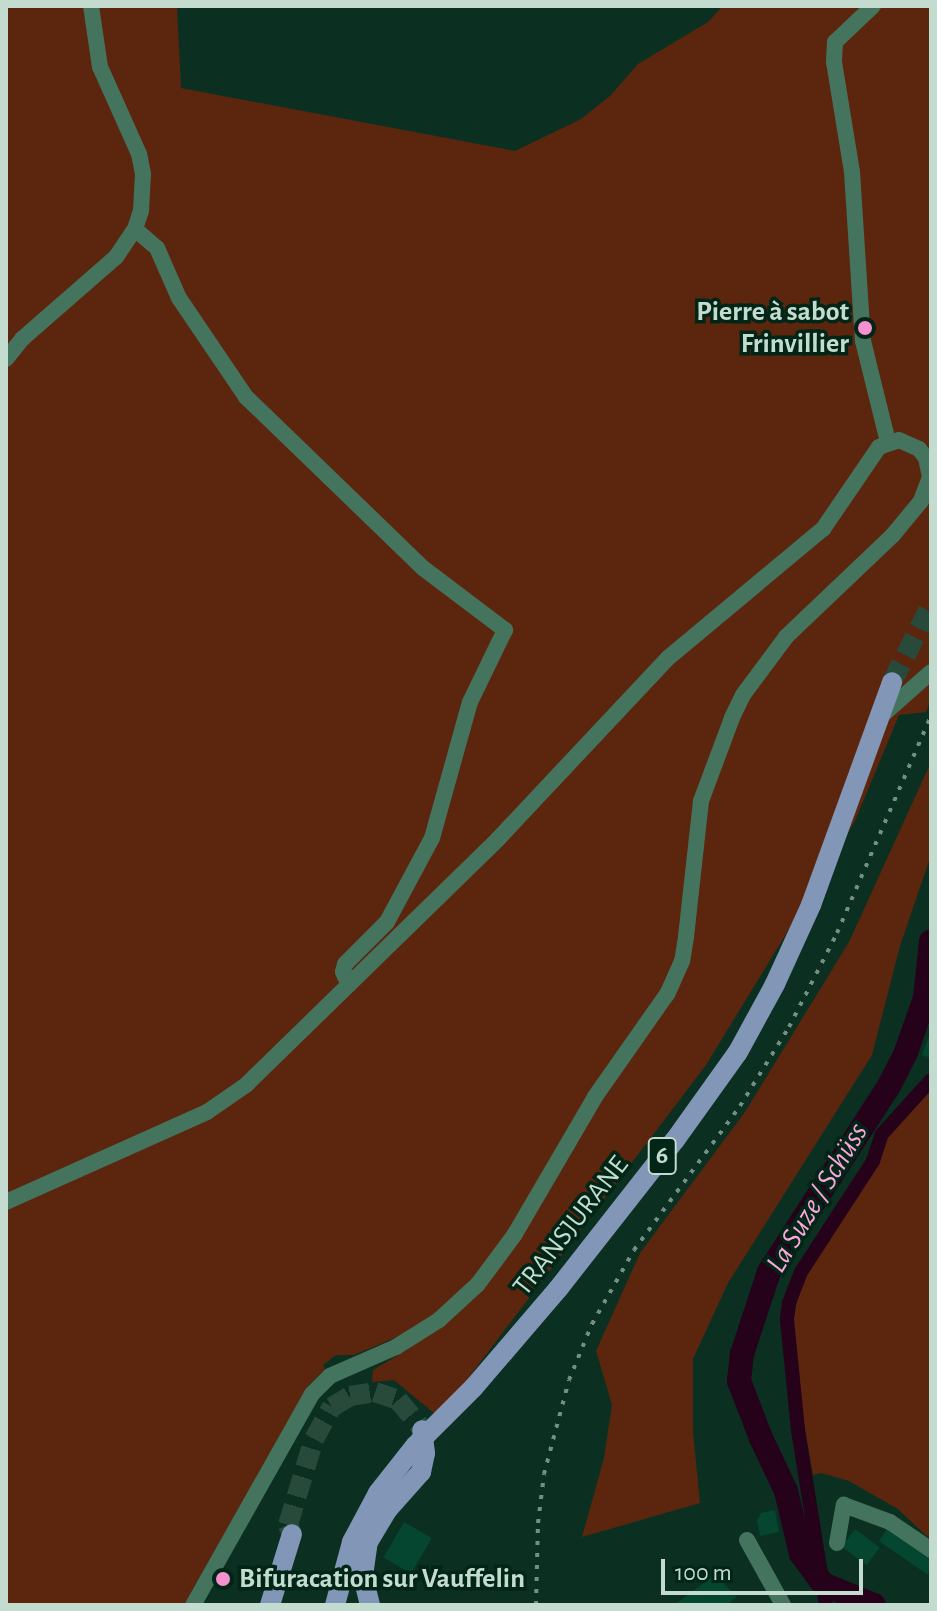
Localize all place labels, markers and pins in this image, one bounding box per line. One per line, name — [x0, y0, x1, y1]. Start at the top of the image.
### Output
place label: Pierre à sabot Frinvillier — [696, 295, 849, 361]
marker: Pierre à sabot Frinvillier — [856, 319, 874, 337]
place label: Bifuracation sur Vauffelin — [239, 1562, 525, 1596]
marker: Bifuracation sur Vauffelin — [214, 1570, 232, 1588]

